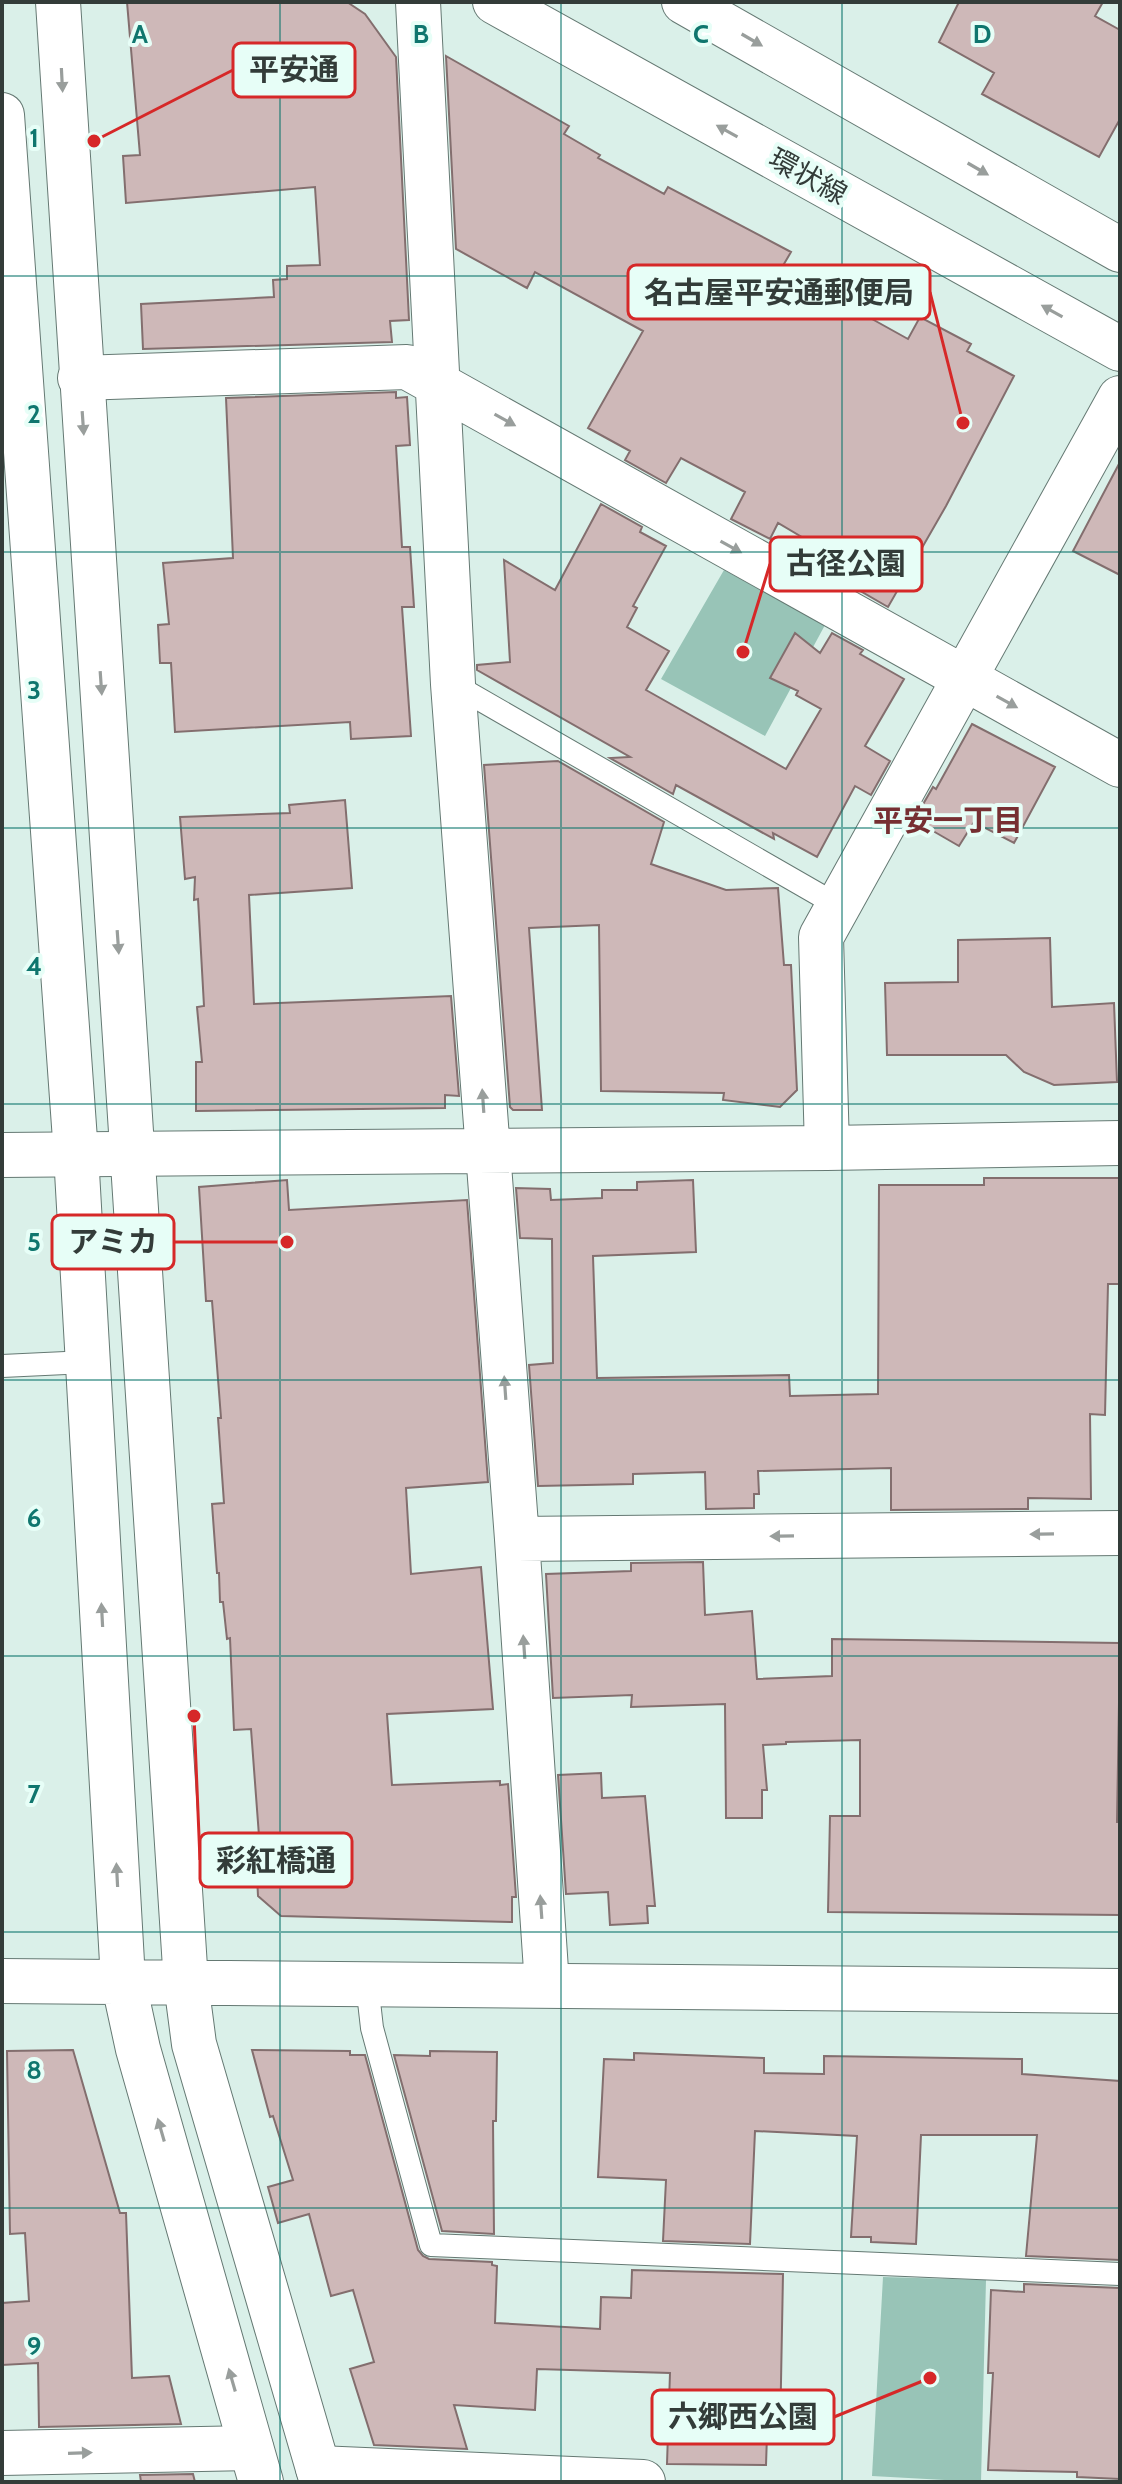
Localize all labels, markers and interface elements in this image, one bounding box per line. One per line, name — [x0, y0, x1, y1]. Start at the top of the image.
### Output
text: A — [132, 18, 149, 50]
text: B — [413, 18, 429, 50]
text: C — [693, 18, 709, 50]
text: D — [973, 18, 991, 50]
one-way arrow — [741, 33, 763, 47]
callout: 平安通 — [233, 43, 355, 97]
text: 平安通 — [249, 51, 339, 88]
one-way arrow — [56, 68, 69, 93]
text: 1 — [29, 122, 39, 154]
one-way arrow — [715, 124, 738, 137]
street label: 環状線 — [763, 141, 853, 211]
one-way arrow — [966, 162, 989, 176]
callout: 名古屋平安通郵便局 — [628, 265, 930, 319]
text: 名古屋平安通郵便局 — [644, 274, 914, 311]
one-way arrow — [1041, 304, 1063, 318]
text: 2 — [27, 398, 41, 430]
one-way arrow — [77, 411, 90, 436]
one-way arrow — [494, 412, 516, 426]
callout: 古径公園 — [770, 537, 922, 591]
one-way arrow — [720, 540, 743, 554]
text: 古径公園 — [786, 545, 906, 582]
one-way arrow — [95, 671, 108, 696]
text: 3 — [27, 674, 41, 706]
one-way arrow — [996, 695, 1018, 709]
district label: 平安一丁目 — [873, 802, 1023, 839]
one-way arrow — [112, 930, 125, 955]
text: 4 — [26, 950, 42, 982]
one-way arrow — [476, 1088, 489, 1113]
callout: アミカ — [52, 1215, 174, 1269]
text: アミカ — [68, 1223, 158, 1260]
text: 5 — [27, 1226, 41, 1258]
one-way arrow — [498, 1375, 511, 1400]
text: 6 — [27, 1502, 41, 1534]
one-way arrow — [1029, 1527, 1054, 1540]
one-way arrow — [769, 1530, 794, 1543]
one-way arrow — [95, 1602, 108, 1627]
one-way arrow — [517, 1634, 530, 1659]
text: 7 — [27, 1778, 41, 1810]
callout: 彩紅橋通 — [200, 1833, 352, 1887]
text: 彩紅橋通 — [216, 1842, 336, 1879]
one-way arrow — [110, 1862, 123, 1887]
one-way arrow — [534, 1894, 547, 1919]
text: 8 — [26, 2054, 42, 2086]
one-way arrow — [154, 2118, 167, 2142]
text: 9 — [27, 2330, 41, 2362]
one-way arrow — [225, 2368, 238, 2392]
callout: 六郷西公園 — [652, 2390, 834, 2444]
text: 六郷西公園 — [668, 2398, 818, 2435]
one-way arrow — [68, 2447, 93, 2460]

